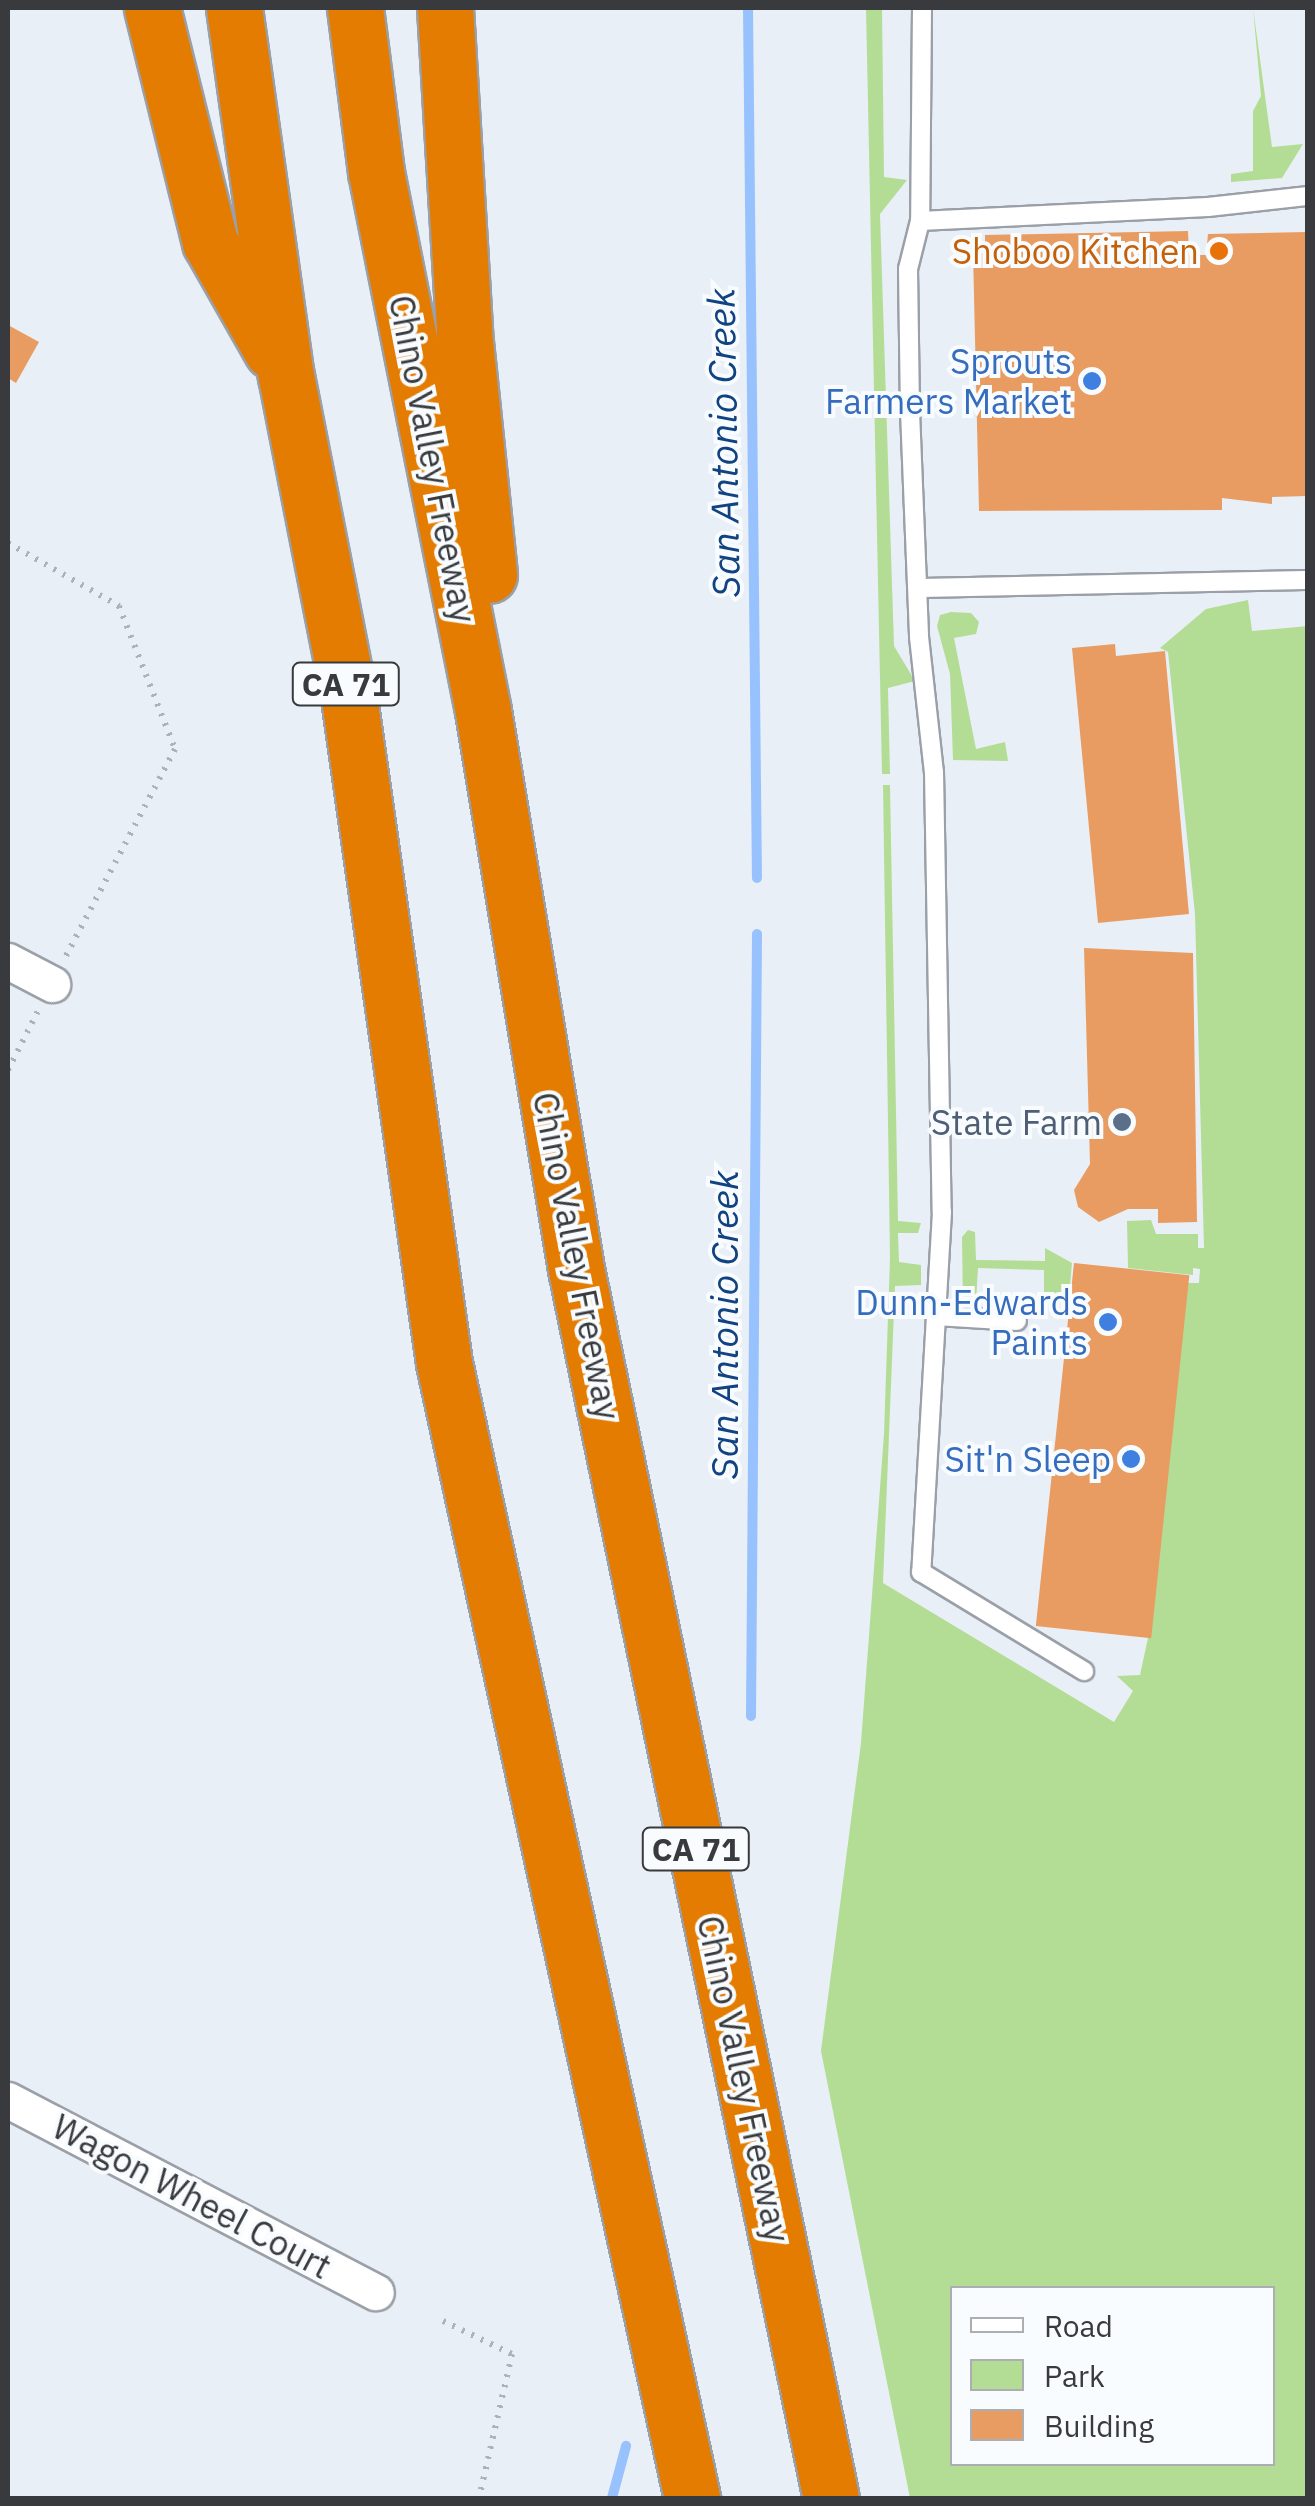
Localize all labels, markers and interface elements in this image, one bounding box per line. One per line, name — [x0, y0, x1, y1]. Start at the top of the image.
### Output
place label: Shoboo Kitchen — [952, 230, 1199, 272]
marker: Shoboo Kitchen — [1208, 240, 1230, 262]
water label: San Antonio Creek — [698, 288, 748, 598]
street label: Chino Valley Freeway — [381, 292, 485, 626]
place label: Sprouts Farmers Market — [825, 340, 1072, 422]
marker: Sprouts Farmers Market — [1081, 370, 1103, 392]
road number: CA 71 — [291, 657, 401, 711]
street label: Chino Valley Freeway — [525, 1089, 629, 1423]
place label: State Farm — [931, 1101, 1102, 1143]
marker: State Farm — [1111, 1111, 1133, 1133]
water label: San Antonio Creek — [701, 1171, 747, 1479]
place label: Dunn-Edwards Paints — [855, 1281, 1088, 1363]
marker: Dunn-Edwards Paints — [1097, 1311, 1119, 1333]
place label: Sit'n Sleep — [944, 1438, 1111, 1480]
marker: Sit'n Sleep — [1120, 1448, 1142, 1470]
road number: CA 71 — [641, 1822, 751, 1876]
street label: Chino Valley Freeway — [689, 1912, 799, 2246]
street label: Wagon Wheel Court — [46, 2105, 338, 2287]
legend — [950, 2286, 1275, 2466]
text: Road — [1044, 2306, 1113, 2345]
text: Park — [1044, 2356, 1105, 2395]
text: Building — [1044, 2406, 1154, 2445]

